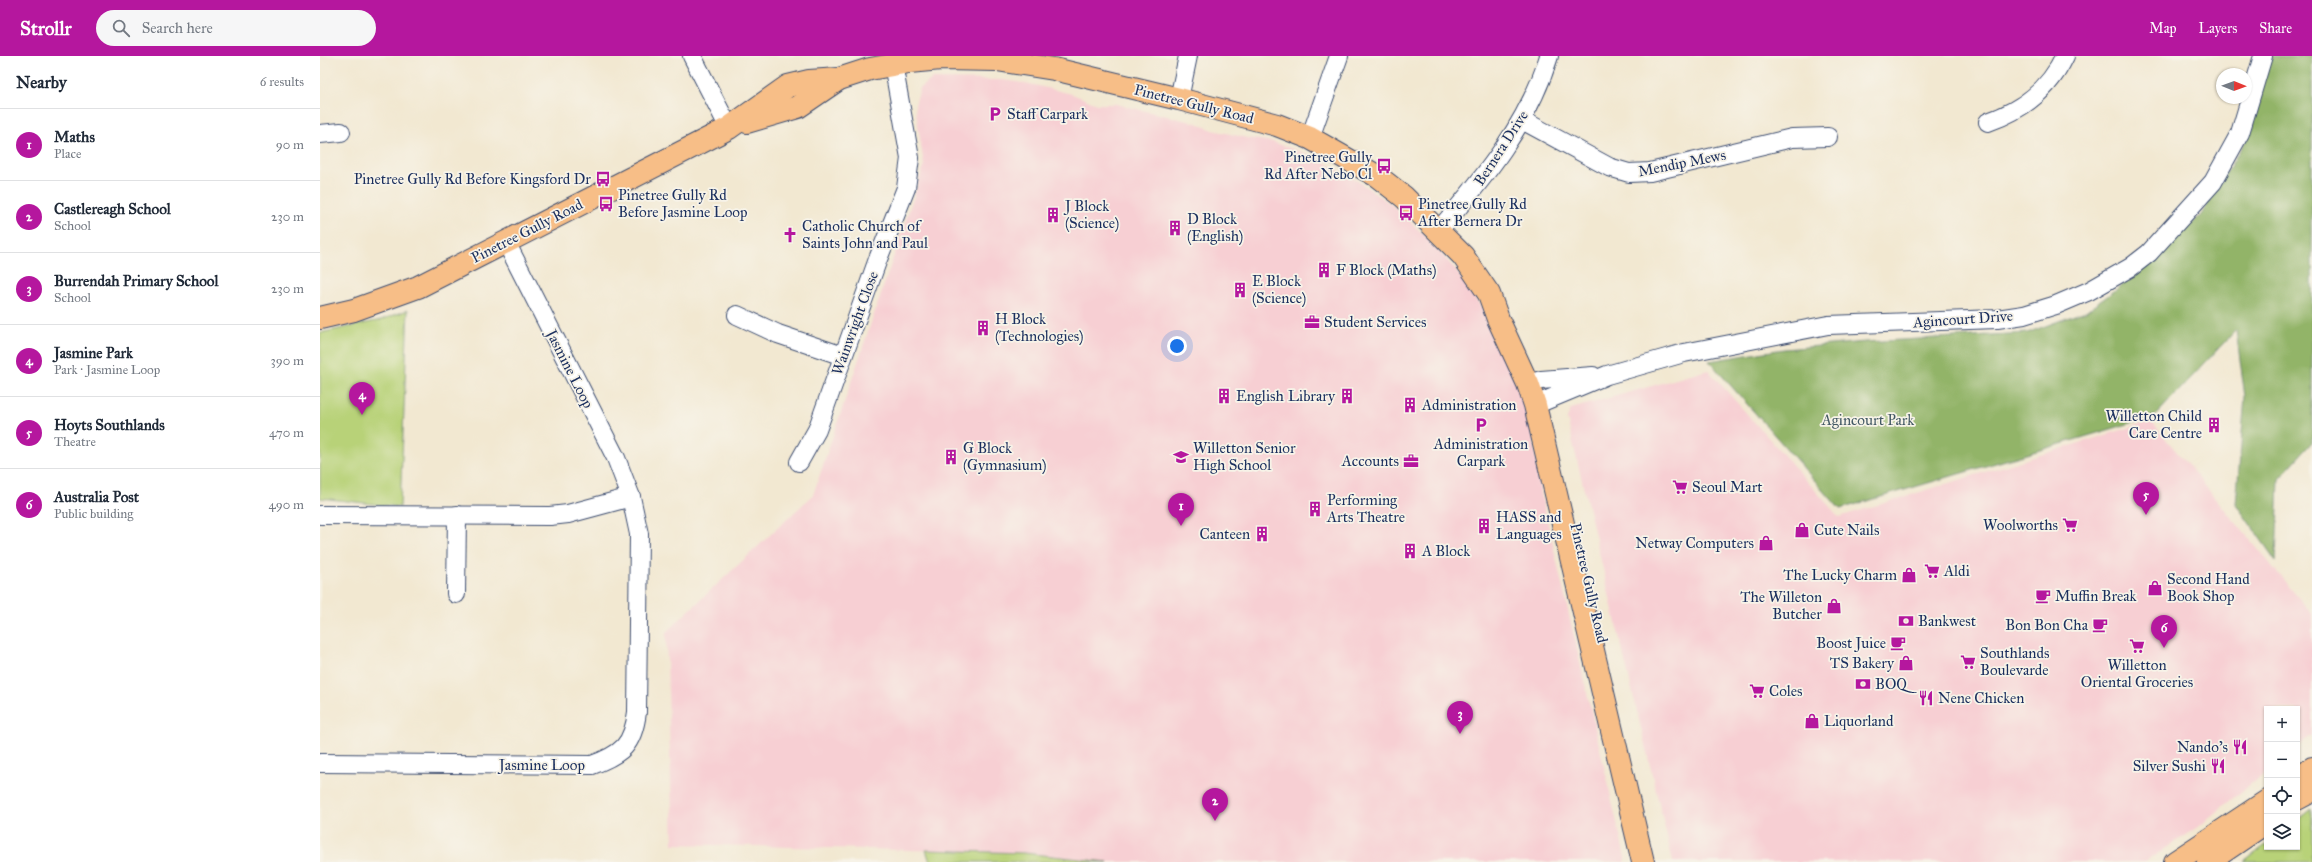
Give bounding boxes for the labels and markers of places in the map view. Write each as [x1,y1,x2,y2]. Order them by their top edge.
parking icon: Staff Carpark [986,105,1004,123]
place label: Staff Carpark [1007,105,1088,123]
place label: Pinetree Gully Rd After Nebo Cl [1264,148,1373,183]
bus stop icon: Pinetree Gully Rd After Nebo Cl [1375,157,1393,175]
place label: Pinetree Gully Rd Before Kingsford Dr [354,170,591,188]
bus stop icon: Pinetree Gully Rd Before Kingsford Dr [594,170,612,188]
place label: Pinetree Gully Rd Before Jasmine Loop [618,186,748,222]
bus stop icon: Pinetree Gully Rd Before Jasmine Loop [597,195,615,213]
place label: Pinetree Gully Rd After Bernera Dr [1417,195,1527,230]
place label: J Block (Science) [1063,197,1119,233]
bus stop icon: Pinetree Gully Rd After Bernera Dr [1397,204,1415,222]
building icon: J Block (Science) [1044,206,1062,224]
place label: D Block (English) [1187,210,1243,246]
place label: Catholic Church of Saints John and Paul [802,217,929,253]
building icon: D Block (English) [1166,219,1184,237]
church icon: Catholic Church of Saints John and Paul [781,226,799,244]
building icon: F Block (Maths) [1315,261,1333,279]
place label: F Block (Maths) [1336,261,1436,280]
place label: E Block (Science) [1252,272,1306,308]
building icon: E Block (Science) [1231,281,1249,299]
place label: H Block (Technologies) [995,310,1084,346]
office icon: Student Services [1303,313,1321,331]
place label: Student Services [1324,313,1426,331]
building icon: H Block (Technologies) [974,319,992,337]
pin: 4 [349,382,375,415]
building icon: English [1215,387,1233,405]
place label: English [1236,387,1285,405]
place label: Library [1288,387,1336,405]
building icon: Library [1338,387,1356,405]
building icon: Administration [1401,396,1419,414]
place label: Administration [1421,396,1516,414]
place label: Willetton Child Care Centre [2105,407,2202,442]
parking icon: Administration Carpark [1472,416,1490,434]
building icon: Willetton Child Care Centre [2205,416,2223,434]
place label: Administration Carpark [1433,435,1528,470]
place label: G Block (Gymnasium) [963,439,1047,475]
place label: Willetton Senior High School [1193,439,1296,474]
building icon: G Block (Gymnasium) [942,448,960,466]
school or university icon: Willetton Senior High School [1172,448,1190,466]
place label: Accounts [1341,452,1399,470]
office icon: Accounts [1402,452,1420,470]
supermarket icon: Seoul Mart [1671,478,1689,496]
place label: Seoul Mart [1692,478,1763,496]
pin: 5 [2133,482,2159,515]
place label: Performing Arts Theatre [1326,491,1405,526]
pin: 1 [1168,493,1194,526]
building icon: Performing Arts Theatre [1306,500,1324,518]
place label: HASS and Languages [1496,508,1562,543]
place label: Woolworths [1983,516,2058,534]
supermarket icon: Woolworths [2061,516,2079,534]
building icon: HASS and Languages [1475,517,1493,535]
shop icon: Cute Nails [1793,521,1811,539]
place label: Cute Nails [1814,521,1879,539]
place label: Canteen [1199,525,1250,543]
building icon: Canteen [1253,525,1271,543]
place label: Netway Computers [1635,534,1754,552]
shop icon: Netway Computers [1757,534,1775,552]
building icon: A Block [1401,542,1419,560]
place label: A Block [1421,542,1470,560]
supermarket icon: Aldi [1923,562,1941,580]
place label: Aldi [1943,562,1970,580]
place label: The Lucky Charm [1783,566,1897,584]
shop icon: The Lucky Charm [1900,566,1918,584]
place label: Second Hand Book Shop [2167,570,2250,605]
shop icon: Second Hand Book Shop [2146,579,2164,597]
cafe icon: Muffin Break [2034,587,2052,605]
place label: Muffin Break [2055,587,2136,605]
place label: The Willeton Butcher [1740,588,1822,623]
shop icon: The Willeton Butcher [1825,597,1843,615]
bank icon: Bankwest [1897,612,1915,630]
place label: Bankwest [1918,612,1977,630]
pin: 6 [2151,615,2177,648]
place label: Bon Bon Cha [2005,616,2089,634]
cafe icon: Bon Bon Cha [2091,616,2109,634]
place label: Boost Juice [1816,634,1886,653]
cafe icon: Boost Juice [1889,634,1907,652]
supermarket icon: Willetton Oriental Groceries [2128,637,2146,655]
place label: Southlands Boulevarde [1980,644,2049,679]
supermarket icon: Southlands Boulevarde [1959,653,1977,671]
place label: TS Bakery [1830,654,1895,672]
shop icon: TS Bakery [1897,654,1915,672]
place label: Willetton Oriental Groceries [2081,656,2193,691]
bank icon: BOQ [1854,675,1872,693]
place label: BOQ [1875,675,1917,693]
supermarket icon: Coles [1748,682,1766,700]
place label: Coles [1769,682,1803,700]
restaurant icon: Nene Chicken [1917,689,1935,707]
place label: Nene Chicken [1938,689,2024,707]
pin: 3 [1447,701,1473,734]
shop icon: Liquorland [1803,712,1821,730]
place label: Liquorland [1824,712,1894,731]
place label: Nando's [2177,738,2228,756]
restaurant icon: Nando's [2231,738,2249,756]
place label: Silver Sushi [2133,757,2206,775]
restaurant icon: Silver Sushi [2209,757,2227,775]
pin: 2 [1202,788,1228,821]

